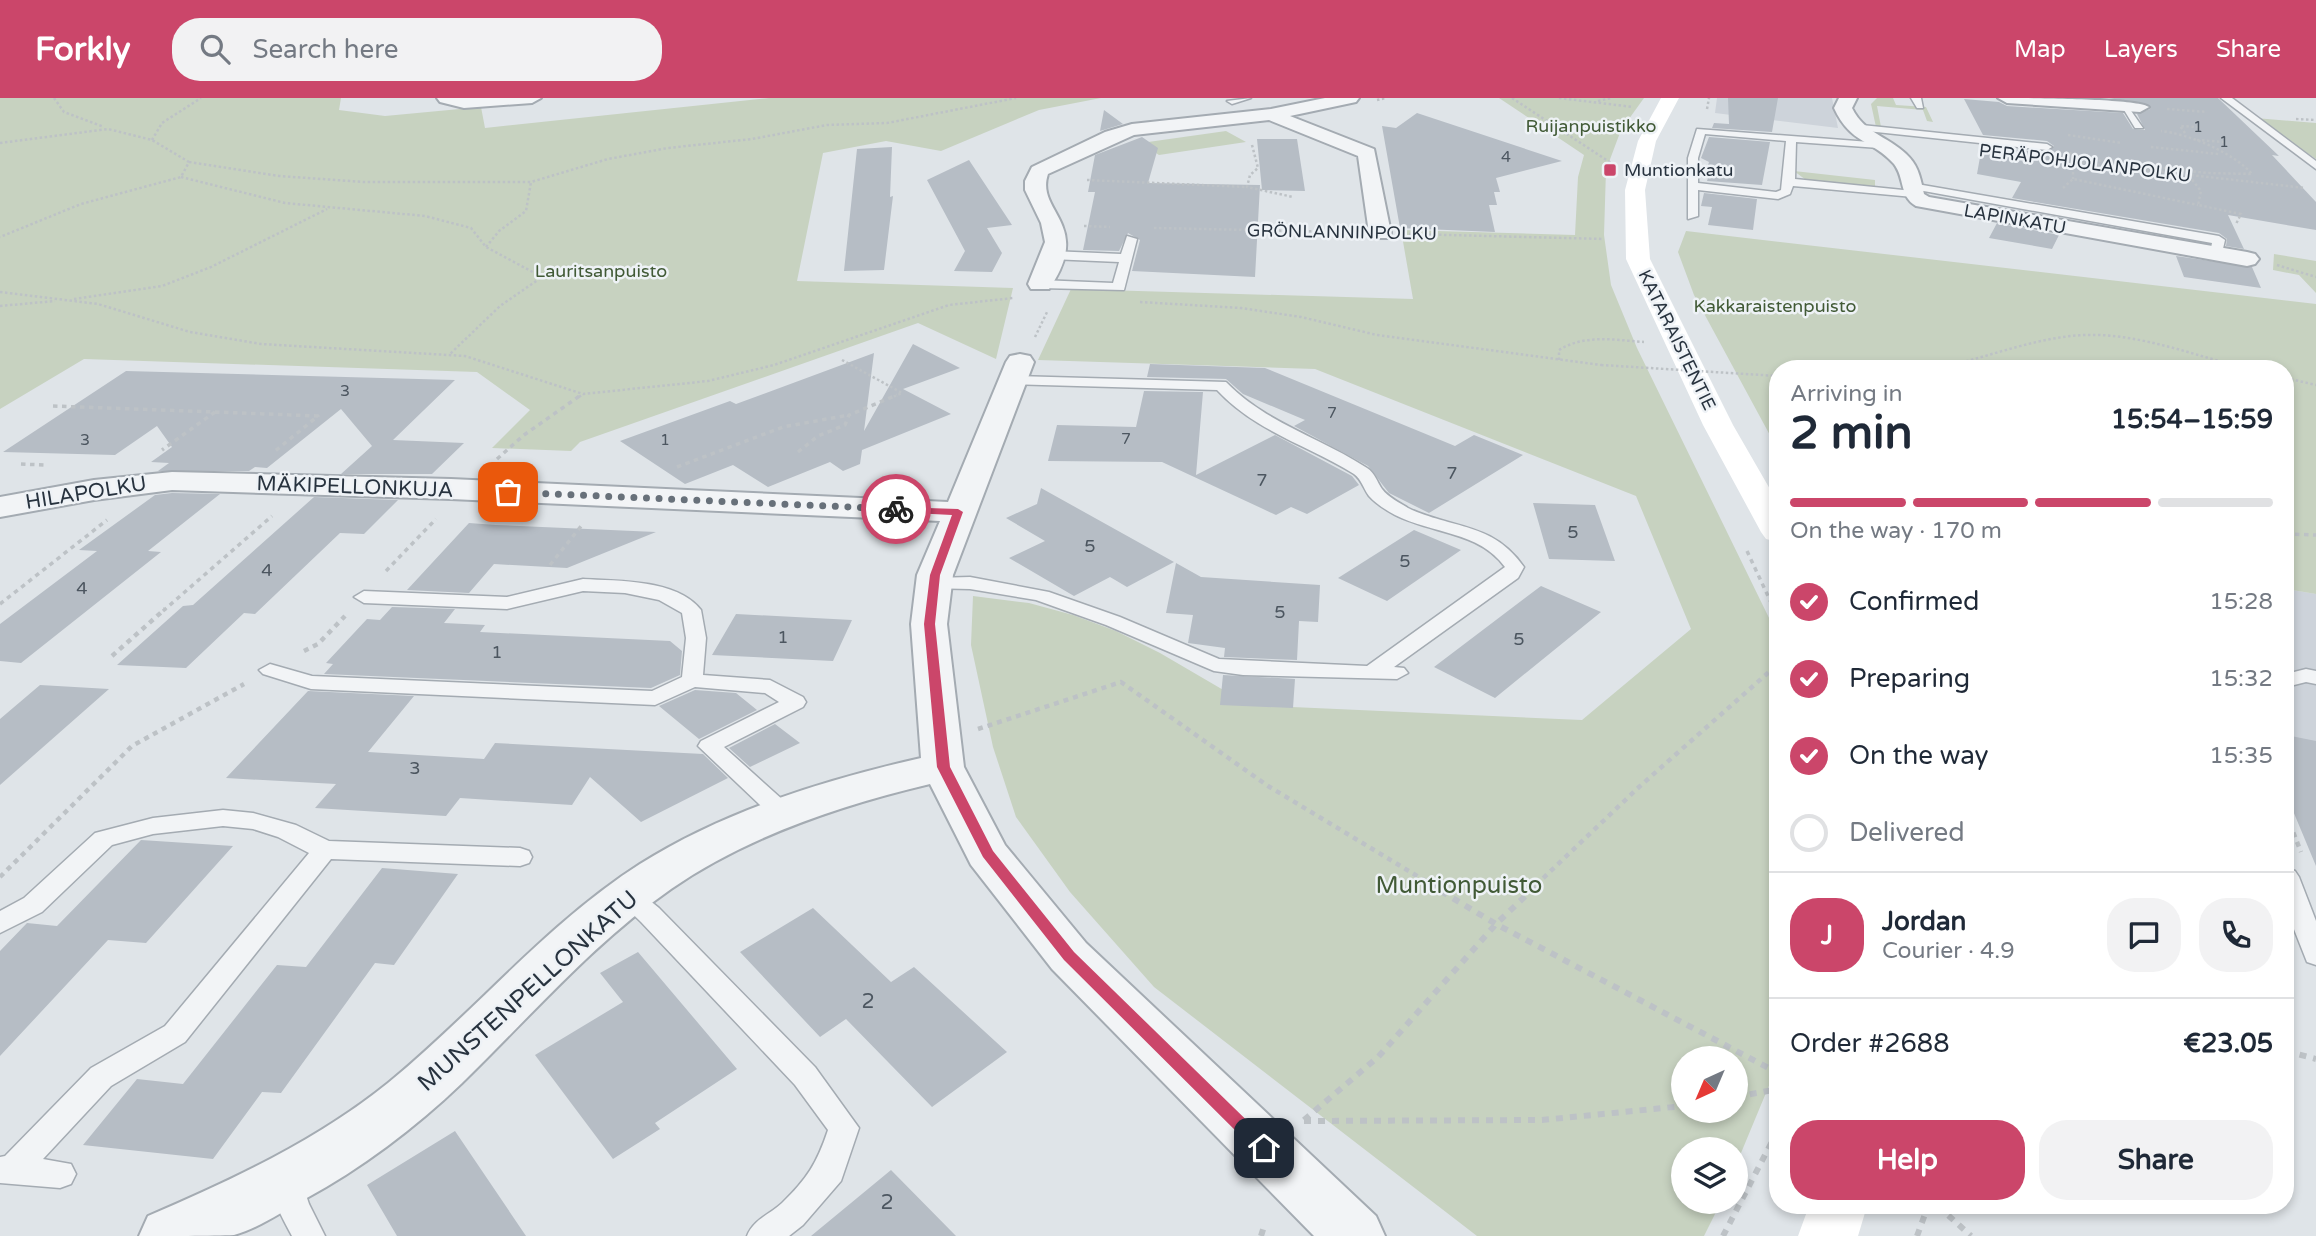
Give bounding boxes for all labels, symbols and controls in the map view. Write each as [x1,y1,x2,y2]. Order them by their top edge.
search box [172,18,662,81]
text: Forkly [35,30,130,69]
icon: search [196,30,234,68]
text: Search here [252,34,399,65]
text: Map [2014,35,2066,64]
text: Layers [2104,35,2178,64]
text: Share [2216,35,2281,64]
park label: Ruijanpuistikko [1525,115,1657,137]
house number: 1 [2193,117,2203,137]
house number: 1 [2219,132,2229,152]
street label: PERÄPOHJOLANPOLKU [1978,139,2192,187]
house number: 4 [1501,147,1511,167]
place label: Muntionkatu [1624,159,1734,181]
marker: Muntionkatu [1602,162,1618,178]
street label: LAPINKATU [1962,199,2068,239]
street label: GRÖNLANNINPOLKU [1247,219,1437,245]
park label: Lauritsanpuisto [535,260,667,282]
street label: KATARAISTENTIE [1633,266,1721,414]
park label: Kakkaraistenpuisto [1694,295,1856,317]
text: Arriving in [1790,380,1903,408]
house number: 3 [340,381,350,401]
house number: 7 [1327,403,1337,423]
text: 15:54–15:59 [2111,404,2273,435]
text: 2 min [1790,406,1913,461]
house number: 7 [1121,429,1131,449]
house number: 3 [80,430,90,450]
house number: 1 [660,430,670,450]
pin [478,462,538,522]
house number: 7 [1446,462,1458,484]
house number: 7 [1256,469,1268,491]
street label: HILAPOLKU [24,471,148,515]
street label: MÄKIPELLONKUJA [256,471,454,503]
icon: bag [489,473,527,511]
courier [861,474,931,544]
icon: bike [877,490,915,528]
text: On the way · 170 m [1790,517,2002,545]
house number: 5 [1567,521,1579,543]
house number: 5 [1084,535,1096,557]
house number: 5 [1399,550,1411,572]
house number: 4 [261,559,273,581]
house number: 4 [76,577,88,599]
icon: check [1790,583,1828,621]
text: Confirmed [1849,586,1979,617]
text: 15:28 [2209,588,2273,616]
house number: 5 [1274,601,1286,623]
house number: 1 [777,626,789,648]
house number: 5 [1513,628,1525,650]
house number: 1 [491,641,503,663]
icon: check [1790,660,1828,698]
text: Preparing [1849,663,1970,694]
text: 15:32 [2209,665,2273,693]
icon: check [1790,737,1828,775]
text: On the way [1849,740,1989,771]
text: 15:35 [2209,742,2273,770]
house number: 3 [409,757,421,779]
text: Delivered [1849,817,1965,848]
park label: Muntionpuisto [1376,871,1542,900]
street label: MUNSTENPELLONKATU [412,884,644,1098]
button: chat [2107,898,2181,972]
button: phone [2199,898,2273,972]
text: Jordan [1882,906,1966,937]
text: J [1821,920,1833,951]
text: Courier · 4.9 [1882,937,2015,965]
house number: 2 [861,989,875,1014]
text: Order #2688 [1790,1028,1950,1059]
text: €23.05 [2183,1028,2273,1059]
north arrow [1671,1046,1748,1124]
map controls [1671,1046,1748,1214]
pin [1234,1118,1294,1178]
button: Help [1790,1120,2025,1200]
button: Share [2039,1120,2273,1200]
icon: home [1245,1129,1283,1167]
button: layers [1671,1137,1748,1214]
house number: 2 [880,1190,894,1215]

